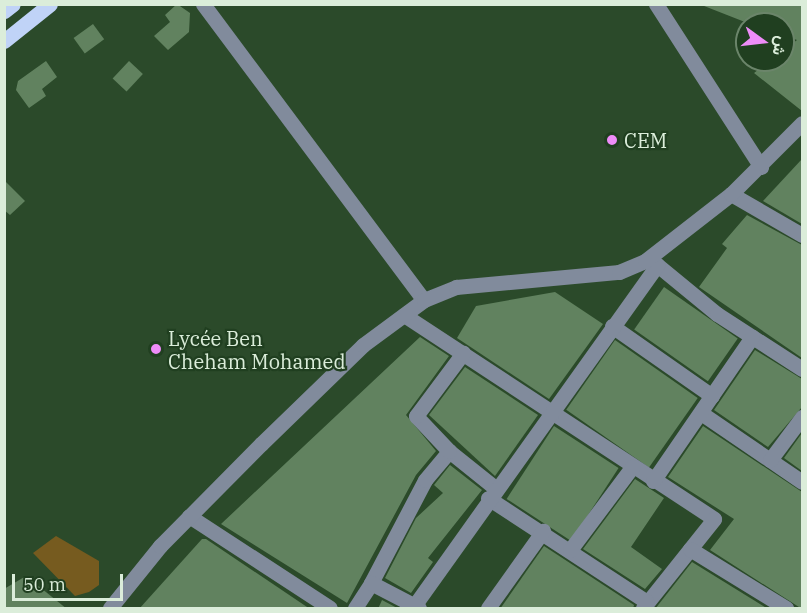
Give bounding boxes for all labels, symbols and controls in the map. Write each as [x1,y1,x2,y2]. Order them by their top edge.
north arrow [735,12,795,72]
text: ش [768,34,793,58]
place label: CEM [624,128,667,152]
marker: CEM [605,133,619,147]
place label: Lycée Ben Cheham Mohamed [168,326,346,373]
marker: Lycée Ben Cheham Mohamed [149,342,163,356]
scale bar [15,562,126,600]
text: 50 m [23,573,66,596]

